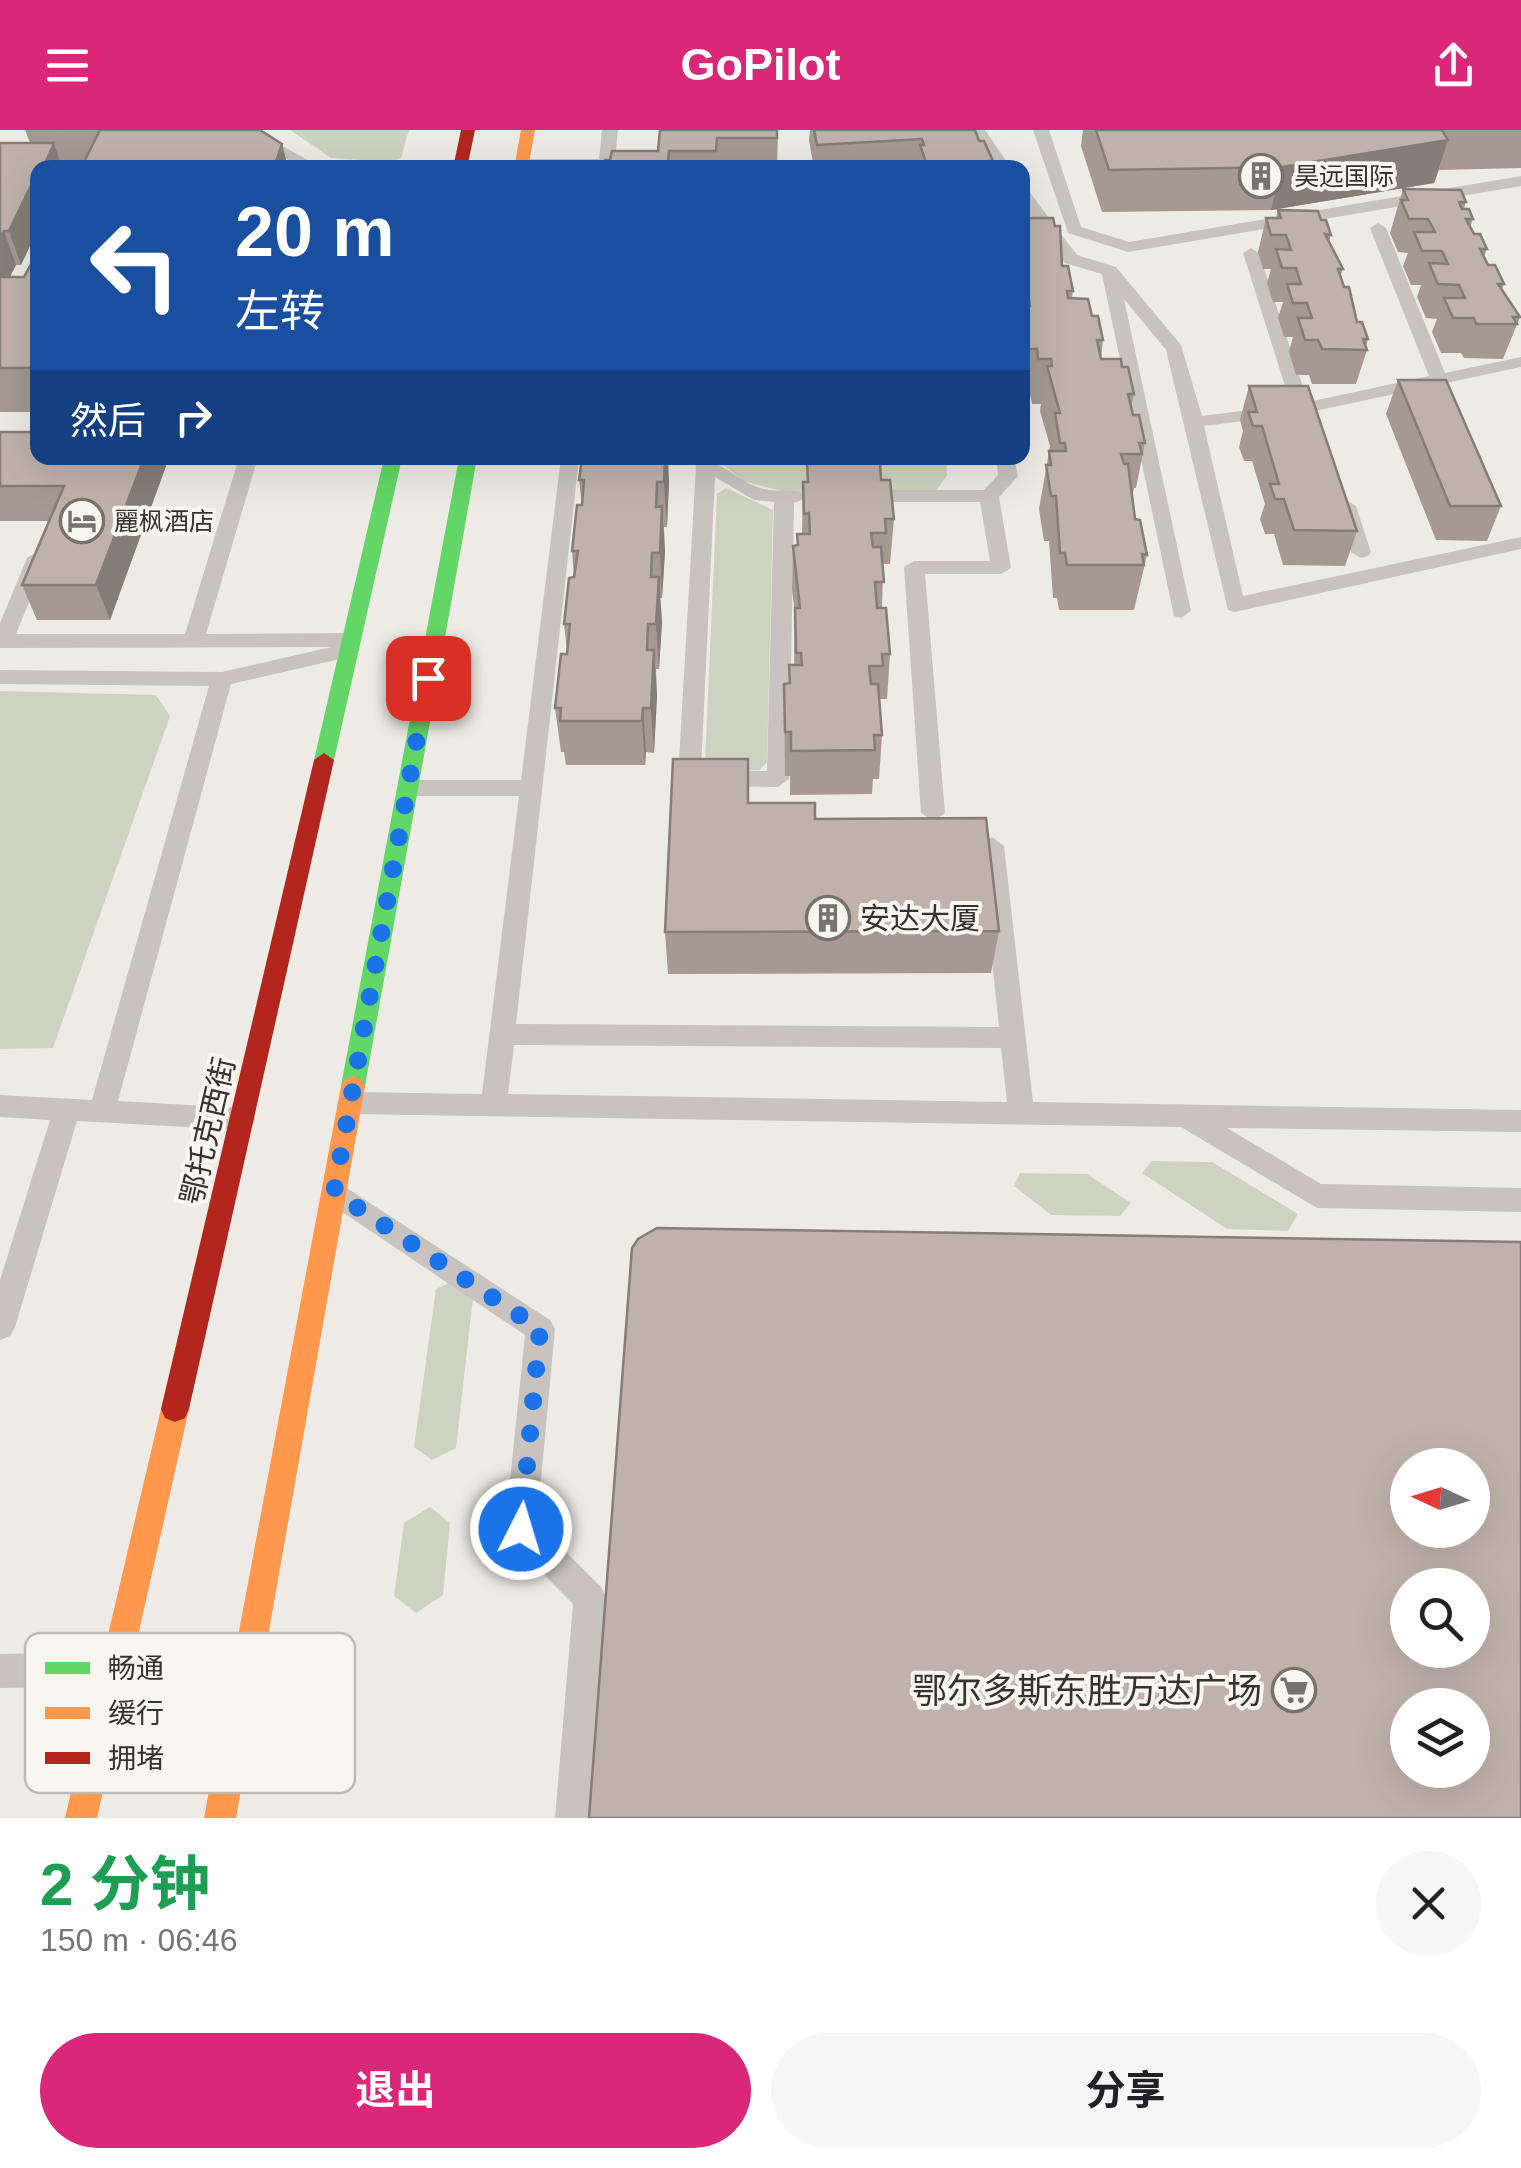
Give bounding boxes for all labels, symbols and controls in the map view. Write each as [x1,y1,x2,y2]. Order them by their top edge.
icon: menu [40,38,95,93]
icon: share [1426,38,1481,93]
text: GoPilot [681,39,840,90]
building icon: 昊远国际 [1238,153,1284,199]
place label: 昊远国际 [1294,162,1394,190]
text: 20 m [235,193,395,271]
icon: left [70,200,200,330]
text: 左转 [235,286,325,337]
icon: right [166,390,221,445]
text: 然后 [70,400,146,442]
hotel icon: 麗枫酒店 [59,498,105,544]
place label: 麗枫酒店 [114,507,214,535]
pin [386,636,471,721]
icon: arrive [401,651,456,706]
building icon: 安达大厦 [805,895,851,941]
place label: 安达大厦 [860,902,980,935]
street label: 鄂托克西街 [175,1054,241,1208]
north arrow [1390,1448,1490,1548]
map controls [1390,1448,1490,1788]
position arrow [469,1477,573,1581]
button: search [1390,1568,1490,1668]
legend [25,1633,355,1793]
text: 畅通 [108,1653,164,1684]
supermarket icon: 鄂尔多斯东胜万达广场 [1271,1667,1317,1713]
place label: 鄂尔多斯东胜万达广场 [912,1671,1262,1710]
button: layers [1390,1688,1490,1788]
text: 缓行 [108,1698,164,1729]
text: 拥堵 [108,1743,164,1774]
text: 2 分钟 [40,1851,210,1918]
button: close [1376,1851,1481,1956]
text: 150 m · 06:46 [40,1922,237,1958]
button: 退出 [40,2033,751,2148]
button: 分享 [771,2033,1481,2148]

